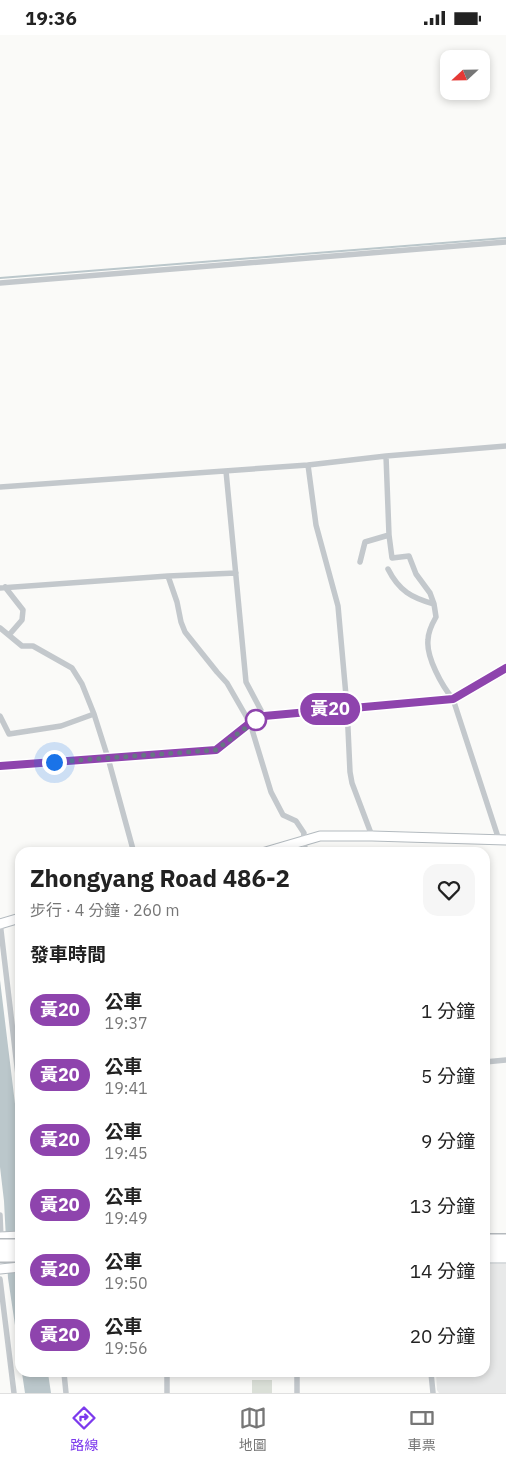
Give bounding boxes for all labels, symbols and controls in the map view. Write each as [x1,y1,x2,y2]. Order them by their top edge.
text: 19:36 [25,6,77,30]
north arrow [440,50,490,100]
map controls [440,50,490,100]
line badge: 黃20 [301,693,359,725]
text: 黃20 [310,697,350,720]
unlabelled marker [245,709,267,731]
your location [42,750,67,775]
text: Zhongyang Road 486-2 [30,862,290,894]
button: heart [423,864,475,916]
text: 步行 · 4 分鐘 · 260 m [30,900,179,920]
text: 發車時間 [30,942,106,966]
text: 公車 [105,989,143,1013]
text: 黃20 [40,998,80,1021]
text: 1 分鐘 [421,999,475,1023]
text: 19:37 [105,1013,148,1033]
text: 公車 [105,1054,143,1078]
text: 黃20 [40,1063,80,1086]
text: 5 分鐘 [421,1064,475,1088]
text: 19:41 [105,1078,148,1098]
text: 公車 [105,1119,143,1143]
text: 黃20 [40,1128,80,1151]
text: 9 分鐘 [421,1129,475,1153]
text: 19:45 [105,1143,148,1163]
text: 公車 [105,1184,143,1208]
text: 黃20 [40,1193,80,1216]
text: 13 分鐘 [410,1194,475,1218]
text: 19:49 [105,1208,148,1228]
text: 公車 [105,1249,143,1273]
text: 黃20 [40,1258,80,1281]
text: 14 分鐘 [410,1259,475,1283]
text: 19:50 [105,1273,148,1293]
text: 公車 [105,1314,143,1338]
text: 黃20 [40,1323,80,1346]
text: 20 分鐘 [410,1324,475,1348]
text: 19:56 [105,1338,148,1358]
tab: 路線 [70,1404,98,1454]
tab: 地圖 [239,1404,267,1454]
tab: 車票 [408,1404,436,1454]

